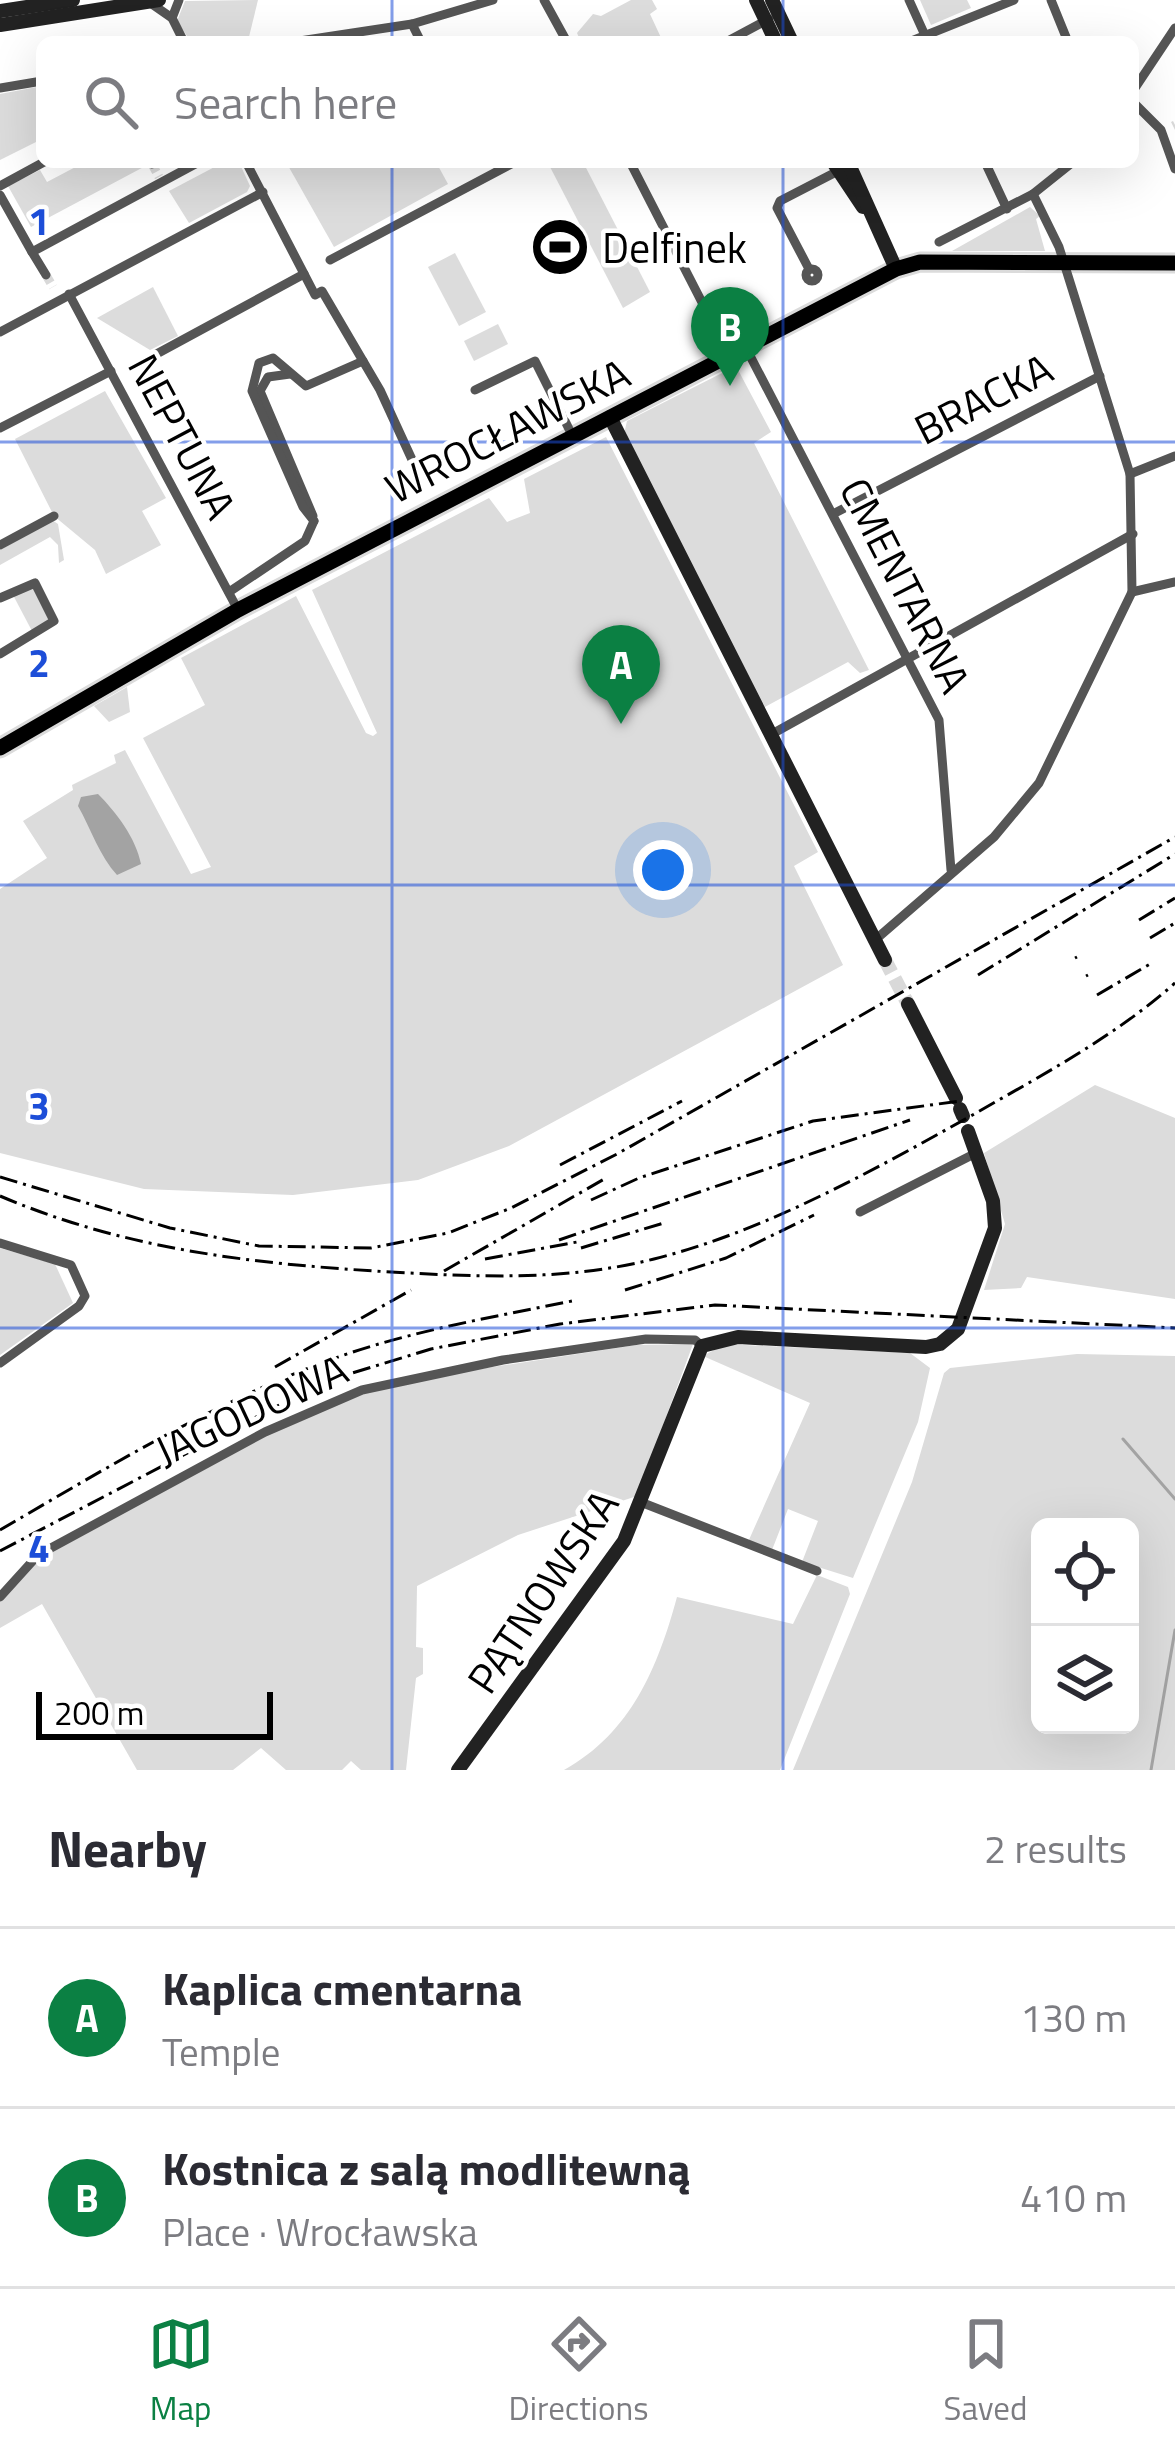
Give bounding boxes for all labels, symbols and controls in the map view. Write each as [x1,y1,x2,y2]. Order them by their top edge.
search box [36,36,1139,168]
text: Search here [174,68,397,136]
icon: search [78,69,144,135]
text: 1 [28,191,50,250]
place label: Delfinek [602,215,747,279]
sports icon: Delfinek [529,216,591,278]
pin: B [691,287,769,386]
street label: BRACKA [903,336,1063,460]
street label: WROCŁAWSKA [374,341,640,519]
street label: NEPTUNA [113,342,253,530]
street label: CMENTARNA [824,466,988,704]
pin: A [582,625,660,724]
text: 2 [28,633,50,692]
your location [633,840,693,900]
text: 3 [28,1076,50,1135]
street label: JAGODOWA [144,1336,358,1482]
street label: PĄTNOWSKA [450,1476,634,1706]
text: 4 [28,1518,50,1577]
map controls [1031,1518,1139,1734]
button: locate [1031,1518,1139,1626]
button: layers [1031,1626,1139,1734]
scale bar [36,1686,273,1739]
text: 200 m [54,1688,144,1738]
text: Nearby [48,1809,207,1887]
text: 2 results [984,1819,1127,1878]
text: Kaplica cmentarna [162,1954,522,2022]
text: A [75,1988,99,2047]
text: 130 m [1020,1988,1127,2047]
text: Temple [162,2022,281,2081]
text: Kostnica z salą modlitewną [162,2134,691,2202]
text: B [75,2168,99,2227]
text: 410 m [1020,2168,1127,2227]
text: Place · Wrocławska [162,2202,478,2261]
tab: Map [148,2311,214,2433]
tab: Directions [509,2311,649,2433]
tab: Saved [944,2311,1027,2433]

